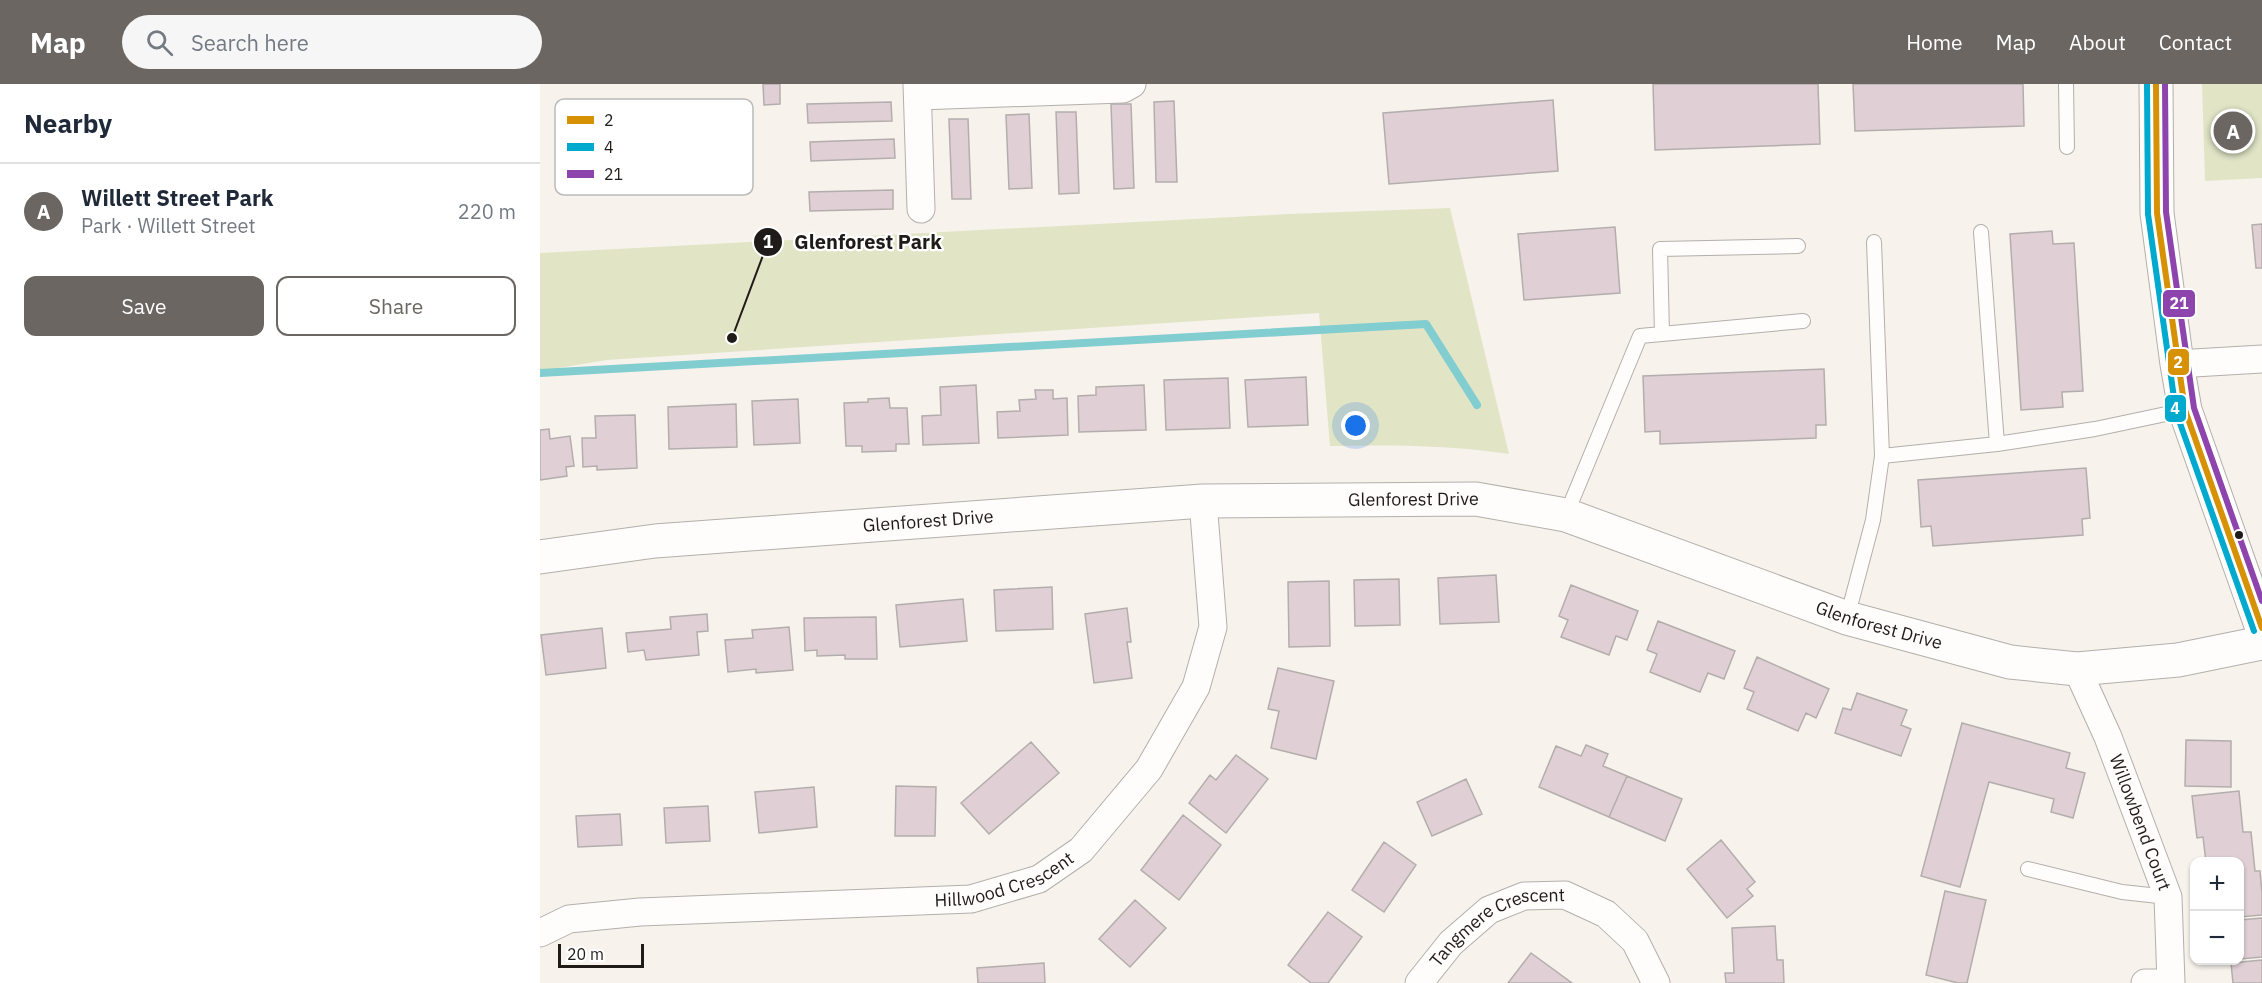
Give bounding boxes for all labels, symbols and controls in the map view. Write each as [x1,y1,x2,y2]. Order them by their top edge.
search box [122,15,542,69]
text: Map [30,24,86,61]
icon: search [143,26,176,59]
text: Search here [191,28,309,57]
text: Home [1906,28,1963,56]
text: Map [1996,28,2036,56]
text: About [2069,28,2126,56]
text: Contact [2159,28,2232,56]
legend [555,99,753,195]
text: Nearby [24,106,112,140]
pin: A [2214,108,2252,154]
text: 2 [604,110,614,130]
text: 4 [604,137,614,157]
text: 21 [604,164,623,184]
text: Willett Street Park [81,183,274,212]
text: A [37,198,50,225]
text: 220 m [458,198,516,225]
text: Park · Willett Street [81,212,255,239]
callout: Glenforest Park [753,223,954,261]
text: Glenforest Park [794,228,942,255]
text: 1 [763,230,774,253]
button: Save [24,276,264,336]
button: Share [276,276,516,336]
line badge: 21 [2162,289,2196,318]
text: 21 [2169,293,2189,313]
line badge: 2 [2167,348,2190,376]
text: 2 [2173,352,2183,372]
line badge: 4 [2164,394,2187,423]
text: 4 [2170,398,2180,418]
your location [1341,411,1370,440]
street label: Glenforest Drive [1348,487,1479,511]
street label: Glenforest Drive [862,504,994,537]
unlabelled marker [2233,529,2245,541]
street label: Glenforest Drive [1813,595,1945,654]
street label: Willowbend Court [2104,751,2177,894]
street label: Hillwood Crescent [934,846,1078,911]
map controls [2190,857,2244,965]
button: + [2190,857,2244,911]
street label: Tangmere Crescent [1424,883,1565,971]
button: − [2190,911,2244,965]
scale bar [558,941,644,968]
text: 20 m [567,944,604,964]

